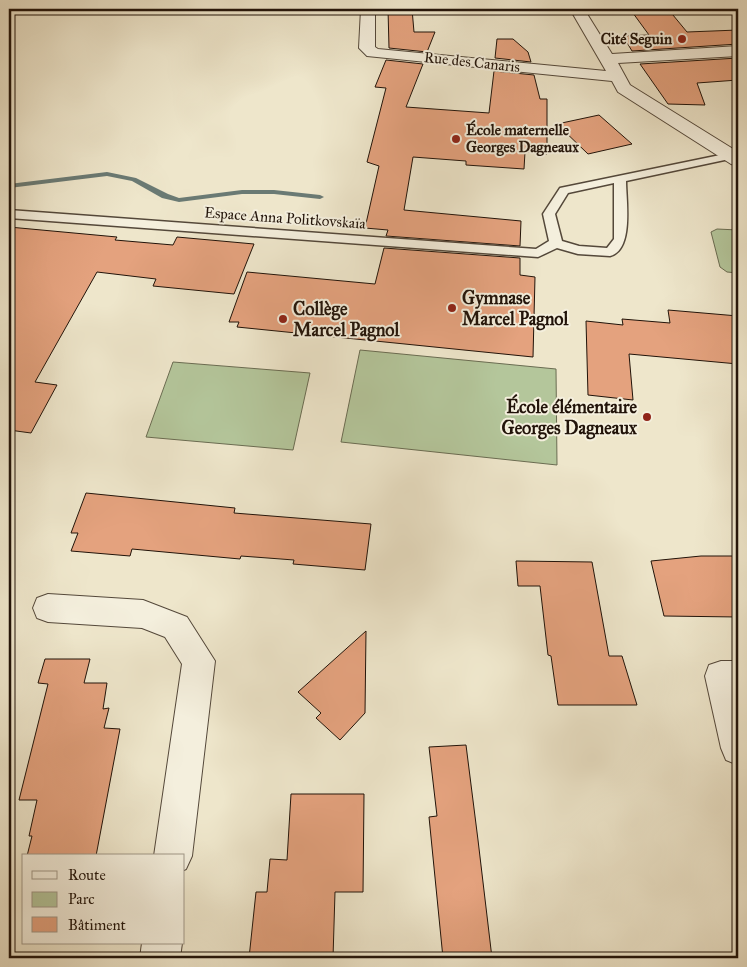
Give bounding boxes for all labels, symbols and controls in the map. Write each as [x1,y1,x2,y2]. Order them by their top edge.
place label: Cité Seguin [601,30,673,49]
marker: Cité Seguin [676,33,688,45]
street label: Rue des Canaris [423,48,521,76]
place label: École maternelle Georges Dagneaux [466,120,579,157]
marker: École maternelle Georges Dagneaux [450,133,462,145]
street label: Espace Anna Politkovskaïa [204,203,367,233]
place label: Gymnase Marcel Pagnol [462,287,570,331]
place label: Collège Marcel Pagnol [293,298,401,342]
marker: Gymnase Marcel Pagnol [446,302,458,314]
marker: Collège Marcel Pagnol [277,313,289,325]
place label: École élémentaire Georges Dagneaux [501,393,638,440]
marker: École élémentaire Georges Dagneaux [641,411,653,423]
legend [22,854,185,944]
text: Route [68,866,106,884]
text: Parc [68,890,95,908]
text: Bâtiment [68,916,127,934]

